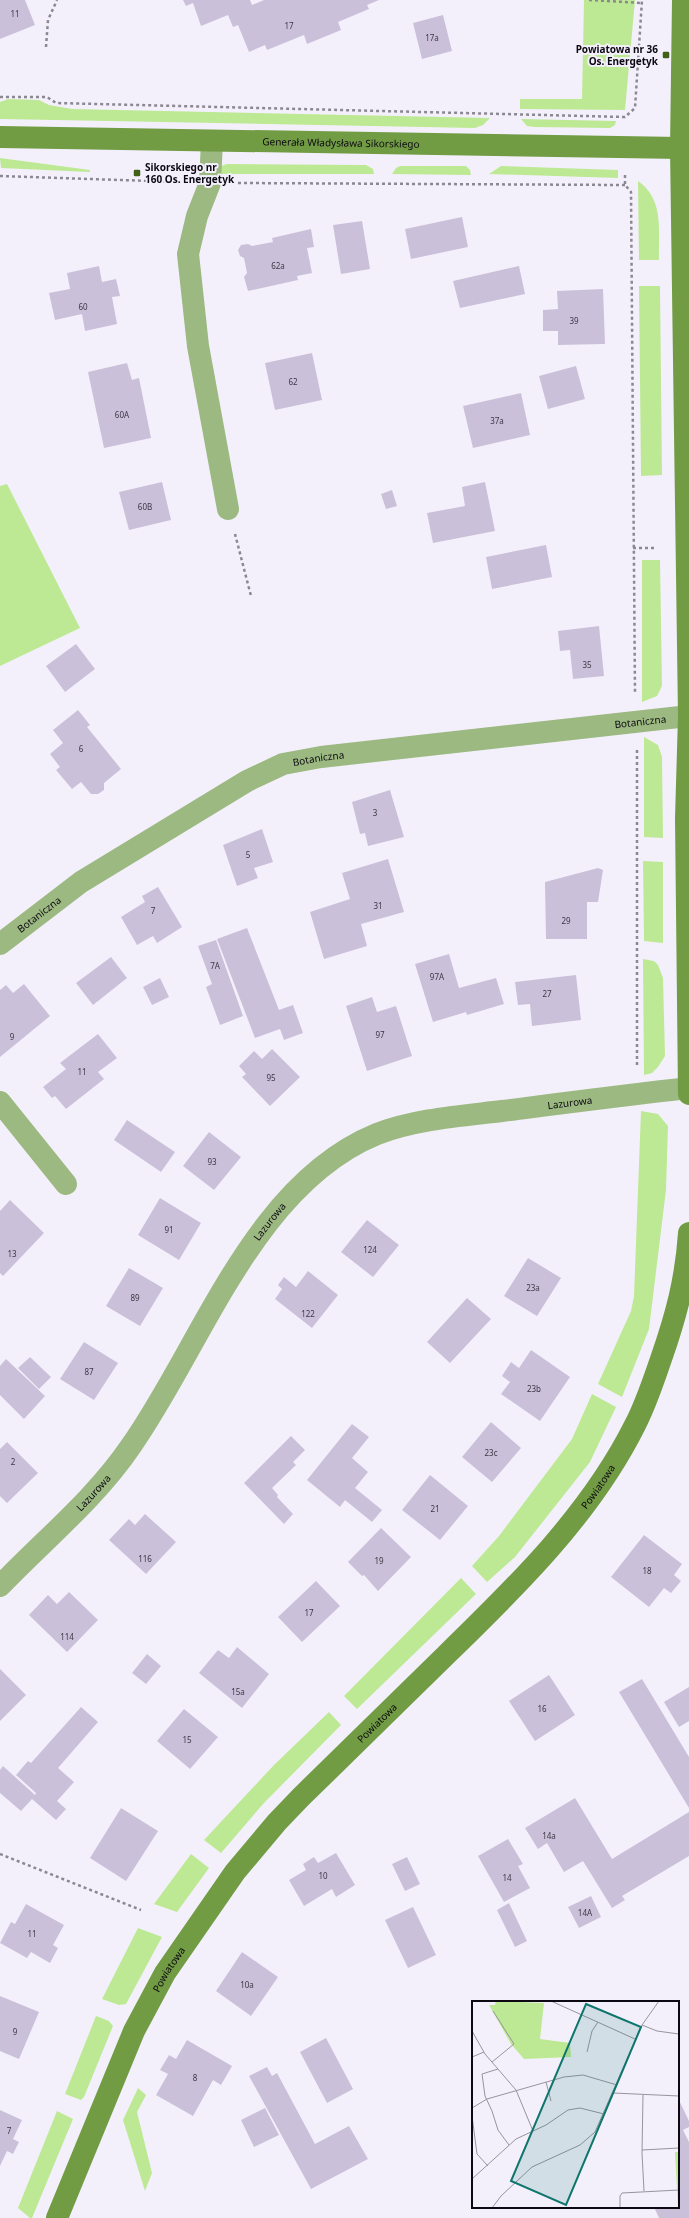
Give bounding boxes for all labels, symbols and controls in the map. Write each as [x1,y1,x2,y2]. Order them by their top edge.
house number: 11 [10,8,20,19]
house number: 17 [284,20,294,31]
house number: 17a [425,32,439,43]
place label: Powiatowa nr 36 Os. Energetyk [576,42,659,68]
marker: Powiatowa nr 36 Os. Energetyk [661,50,671,60]
street label: Generała Władysława Sikorskiego [262,134,420,151]
place label: Sikorskiego nr 160 Os. Energetyk [145,160,235,186]
marker: Sikorskiego nr 160 Os. Energetyk [132,168,142,178]
house number: 62a [271,260,285,271]
house number: 60 [78,301,88,312]
house number: 39 [569,315,579,326]
house number: 62 [288,376,298,387]
house number: 60A [115,409,130,420]
house number: 37a [490,415,504,426]
house number: 60B [138,501,152,512]
house number: 35 [582,659,592,670]
street label: Botaniczna [614,712,667,731]
house number: 6 [79,743,84,754]
street label: Botaniczna [291,747,345,769]
house number: 3 [373,807,378,818]
house number: 5 [246,849,251,860]
street label: Botaniczna [14,893,64,936]
house number: 31 [373,900,383,911]
house number: 7 [151,905,156,916]
house number: 29 [561,915,571,926]
house number: 7A [210,960,221,971]
house number: 97A [430,971,445,982]
house number: 27 [542,988,552,999]
house number: 97 [375,1029,385,1040]
house number: 9 [10,1031,15,1042]
house number: 11 [77,1066,87,1077]
house number: 95 [266,1072,276,1083]
street label: Lazurowa [547,1093,593,1112]
house number: 93 [207,1156,217,1167]
street label: Lazurowa [250,1199,289,1243]
house number: 91 [164,1224,174,1235]
house number: 124 [363,1244,377,1255]
house number: 13 [7,1248,17,1259]
house number: 23a [526,1282,540,1293]
house number: 89 [130,1292,140,1303]
house number: 122 [301,1308,315,1319]
house number: 87 [84,1366,94,1377]
house number: 23b [527,1383,541,1394]
house number: 23c [485,1447,498,1458]
house number: 2 [11,1456,16,1467]
street label: Powiatowa [578,1462,618,1512]
street label: Lazurowa [73,1471,114,1514]
house number: 21 [430,1503,440,1514]
house number: 116 [138,1553,152,1564]
house number: 19 [374,1555,384,1566]
house number: 18 [642,1565,652,1576]
house number: 17 [304,1607,314,1618]
house number: 114 [60,1631,74,1642]
house number: 15a [231,1686,245,1697]
street label: Powiatowa [354,1700,400,1746]
house number: 16 [537,1703,547,1714]
house number: 15 [182,1734,192,1745]
house number: 14a [542,1830,556,1841]
house number: 10 [318,1870,328,1881]
house number: 14 [502,1872,512,1883]
house number: 14A [578,1907,593,1918]
house number: 11 [27,1928,37,1939]
street label: Powiatowa [149,1944,188,1994]
house number: 10a [240,1979,254,1990]
inset map [472,2001,679,2208]
house number: 9 [13,2026,18,2037]
house number: 8 [193,2072,198,2083]
house number: 7 [7,2125,12,2136]

